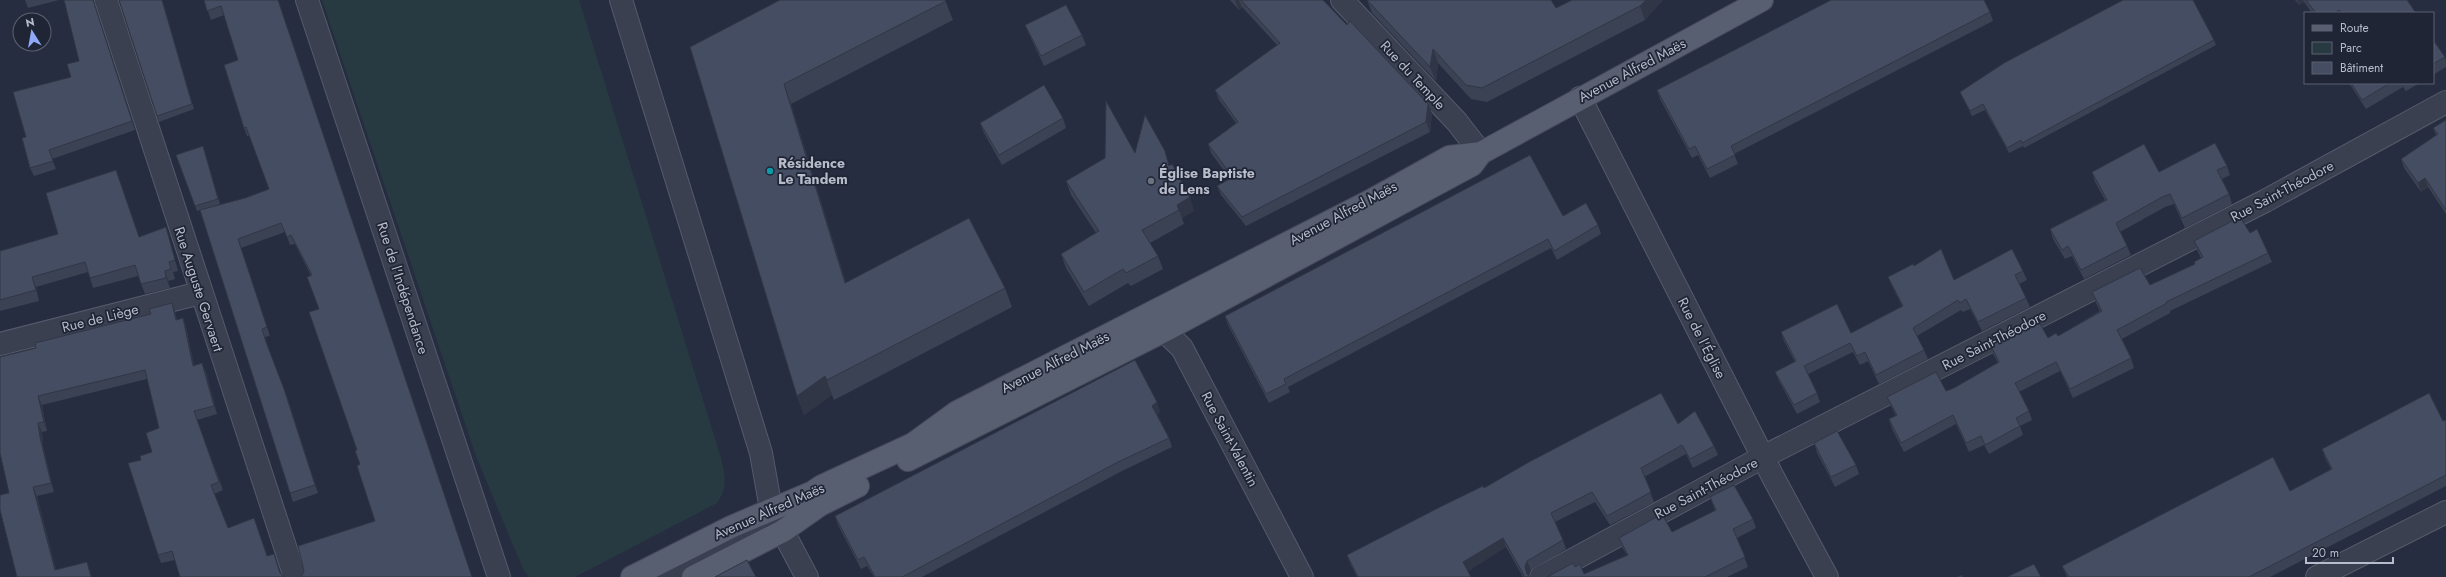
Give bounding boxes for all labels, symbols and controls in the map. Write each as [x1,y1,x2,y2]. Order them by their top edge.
north arrow [12,12,52,52]
legend [2304,12,2434,84]
text: N [24,13,36,31]
text: Route [2340,19,2369,37]
street label: Avenue Alfred Maës [1575,33,1690,107]
street label: Rue du Temple [1376,36,1450,114]
text: Parc [2340,39,2362,57]
text: Bâtiment [2340,59,2383,77]
place label: Résidence Le Tandem [778,153,848,189]
street label: Rue Saint-Théodore [2227,155,2337,227]
place label: Église Baptiste de Lens [1159,163,1255,199]
marker: Résidence Le Tandem [765,166,775,176]
marker: Église Baptiste de Lens [1146,176,1156,186]
street label: Avenue Alfred Maës [1286,176,1401,250]
street label: Rue de l'Indépendance [372,219,434,357]
street label: Rue Auguste Gervaert [169,224,229,355]
street label: Rue de l'Église [1673,294,1731,382]
street label: Rue de Liège [60,299,140,337]
street label: Rue Saint-Théodore [1938,305,2050,375]
street label: Avenue Alfred Maës [997,326,1113,398]
street label: Rue Saint-Valentin [1197,388,1263,490]
street label: Rue Saint-Théodore [1651,452,1761,524]
street label: Avenue Alfred Maës [710,477,828,544]
scale bar [2306,539,2393,565]
text: 20 m [2312,544,2339,562]

